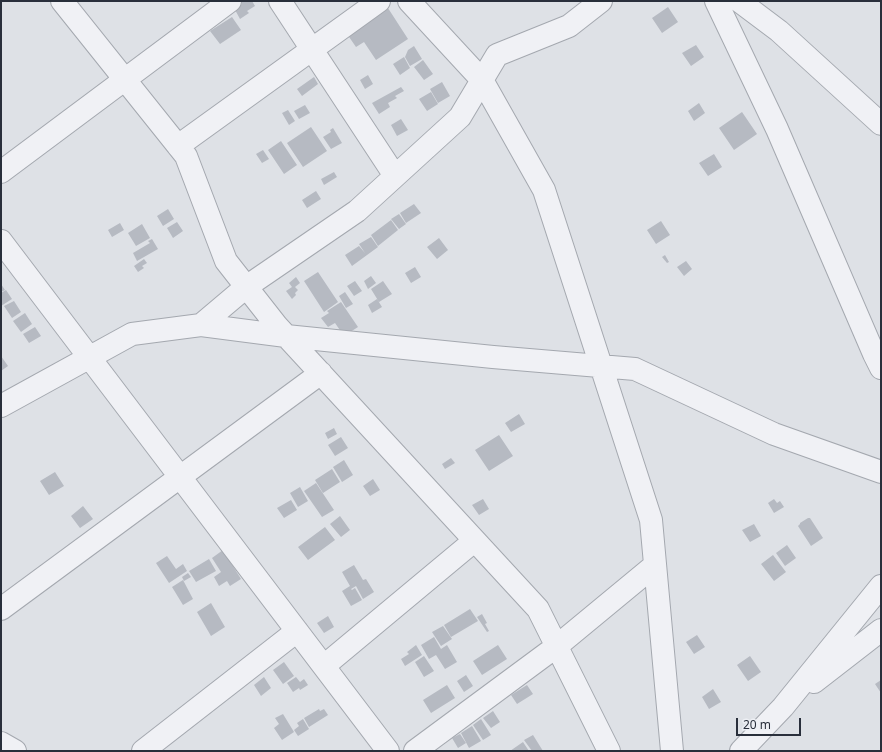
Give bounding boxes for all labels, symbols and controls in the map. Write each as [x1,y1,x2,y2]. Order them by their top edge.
scale bar [738,710,803,736]
text: 20 m [743,716,771,733]

